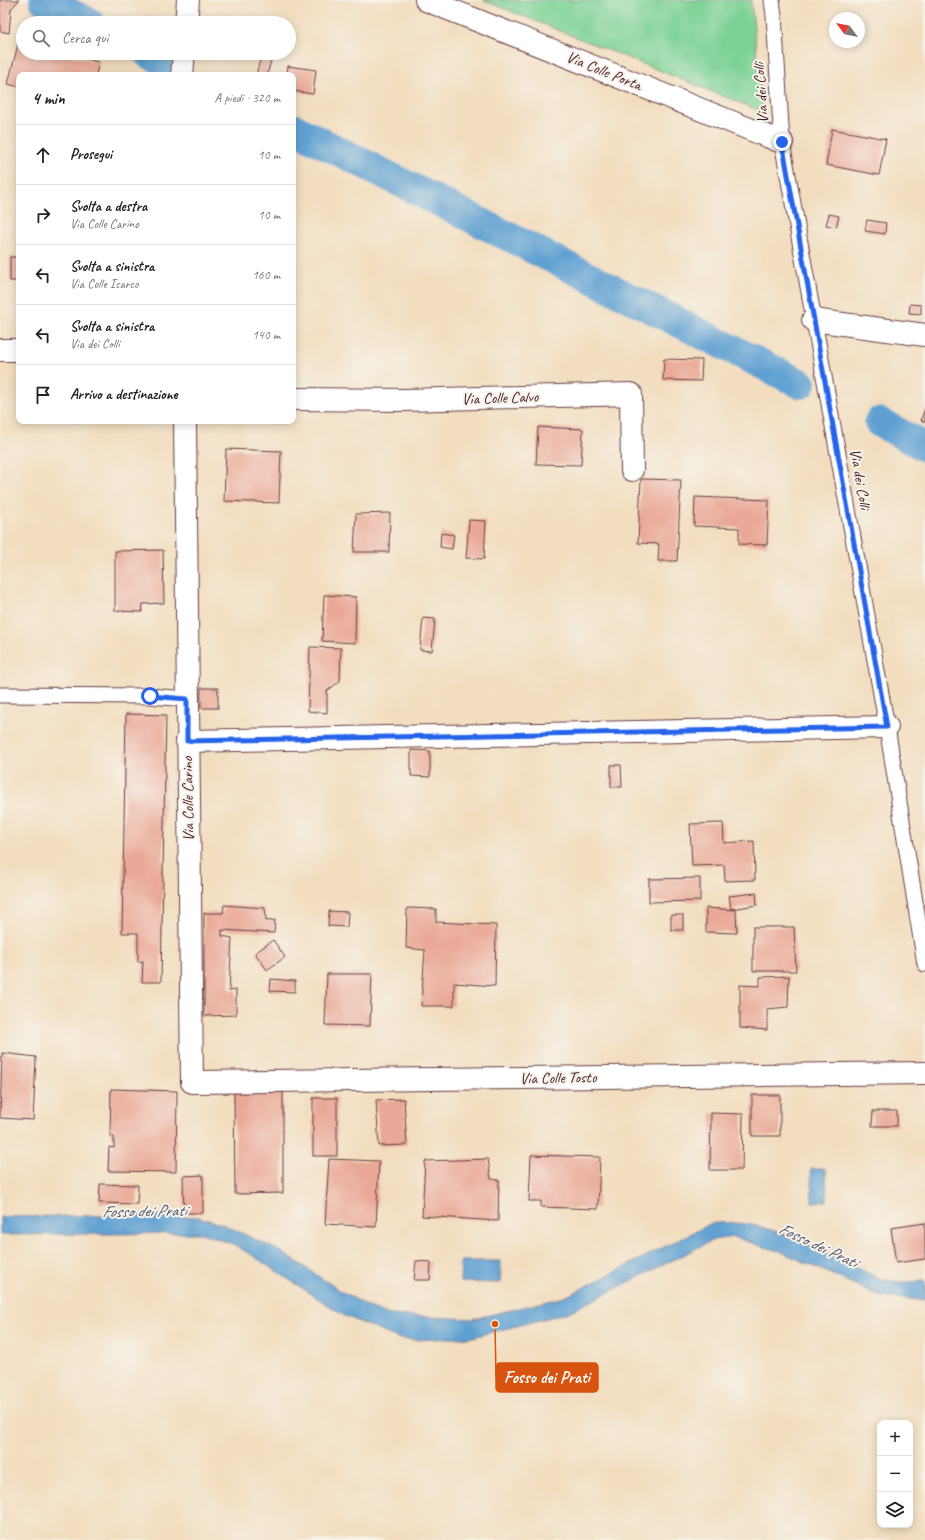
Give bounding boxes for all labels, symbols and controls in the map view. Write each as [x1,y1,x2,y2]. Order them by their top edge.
north arrow [829,12,865,48]
search box [16,16,296,60]
icon: search [30,27,52,49]
text: Cerca qui [62,29,108,48]
street label: Via Colle Porta [563,47,646,96]
street label: Via dei Colli [749,60,773,124]
text: 4 min [32,88,65,109]
text: A piedi · 320 m [215,90,280,106]
route end [773,133,791,151]
icon: ahead [32,144,54,166]
text: Prosegui [70,145,112,164]
text: 10 m [258,147,280,163]
text: Svolta a destra [70,197,147,216]
icon: right [32,204,54,226]
text: 10 m [258,207,280,223]
text: Via Colle Carino [70,216,139,232]
text: Svolta a sinistra [70,257,154,276]
icon: left [32,264,54,286]
text: 160 m [252,267,280,283]
text: Via Colle Isarco [70,276,138,292]
text: Svolta a sinistra [70,317,154,336]
icon: left [32,324,54,346]
text: 140 m [252,327,280,343]
text: Via dei Colli [70,336,120,352]
icon: arrive [32,384,54,406]
text: Arrivo a destinazione [70,385,178,404]
street label: Via Colle Calvo [461,387,540,409]
street label: Via dei Colli [845,447,875,513]
route start [141,687,159,705]
street label: Via Colle Carino [177,755,199,842]
street label: Via Colle Tosto [519,1067,598,1089]
water label: Fosso dei Prati [102,1200,191,1222]
water label: Fosso dei Prati [775,1218,865,1274]
callout: Fosso dei Prati [496,1363,598,1392]
text: Fosso dei Prati [504,1367,593,1388]
map controls [877,1420,913,1528]
button: + [877,1420,913,1456]
button: − [877,1456,913,1492]
button: layers [877,1492,913,1528]

